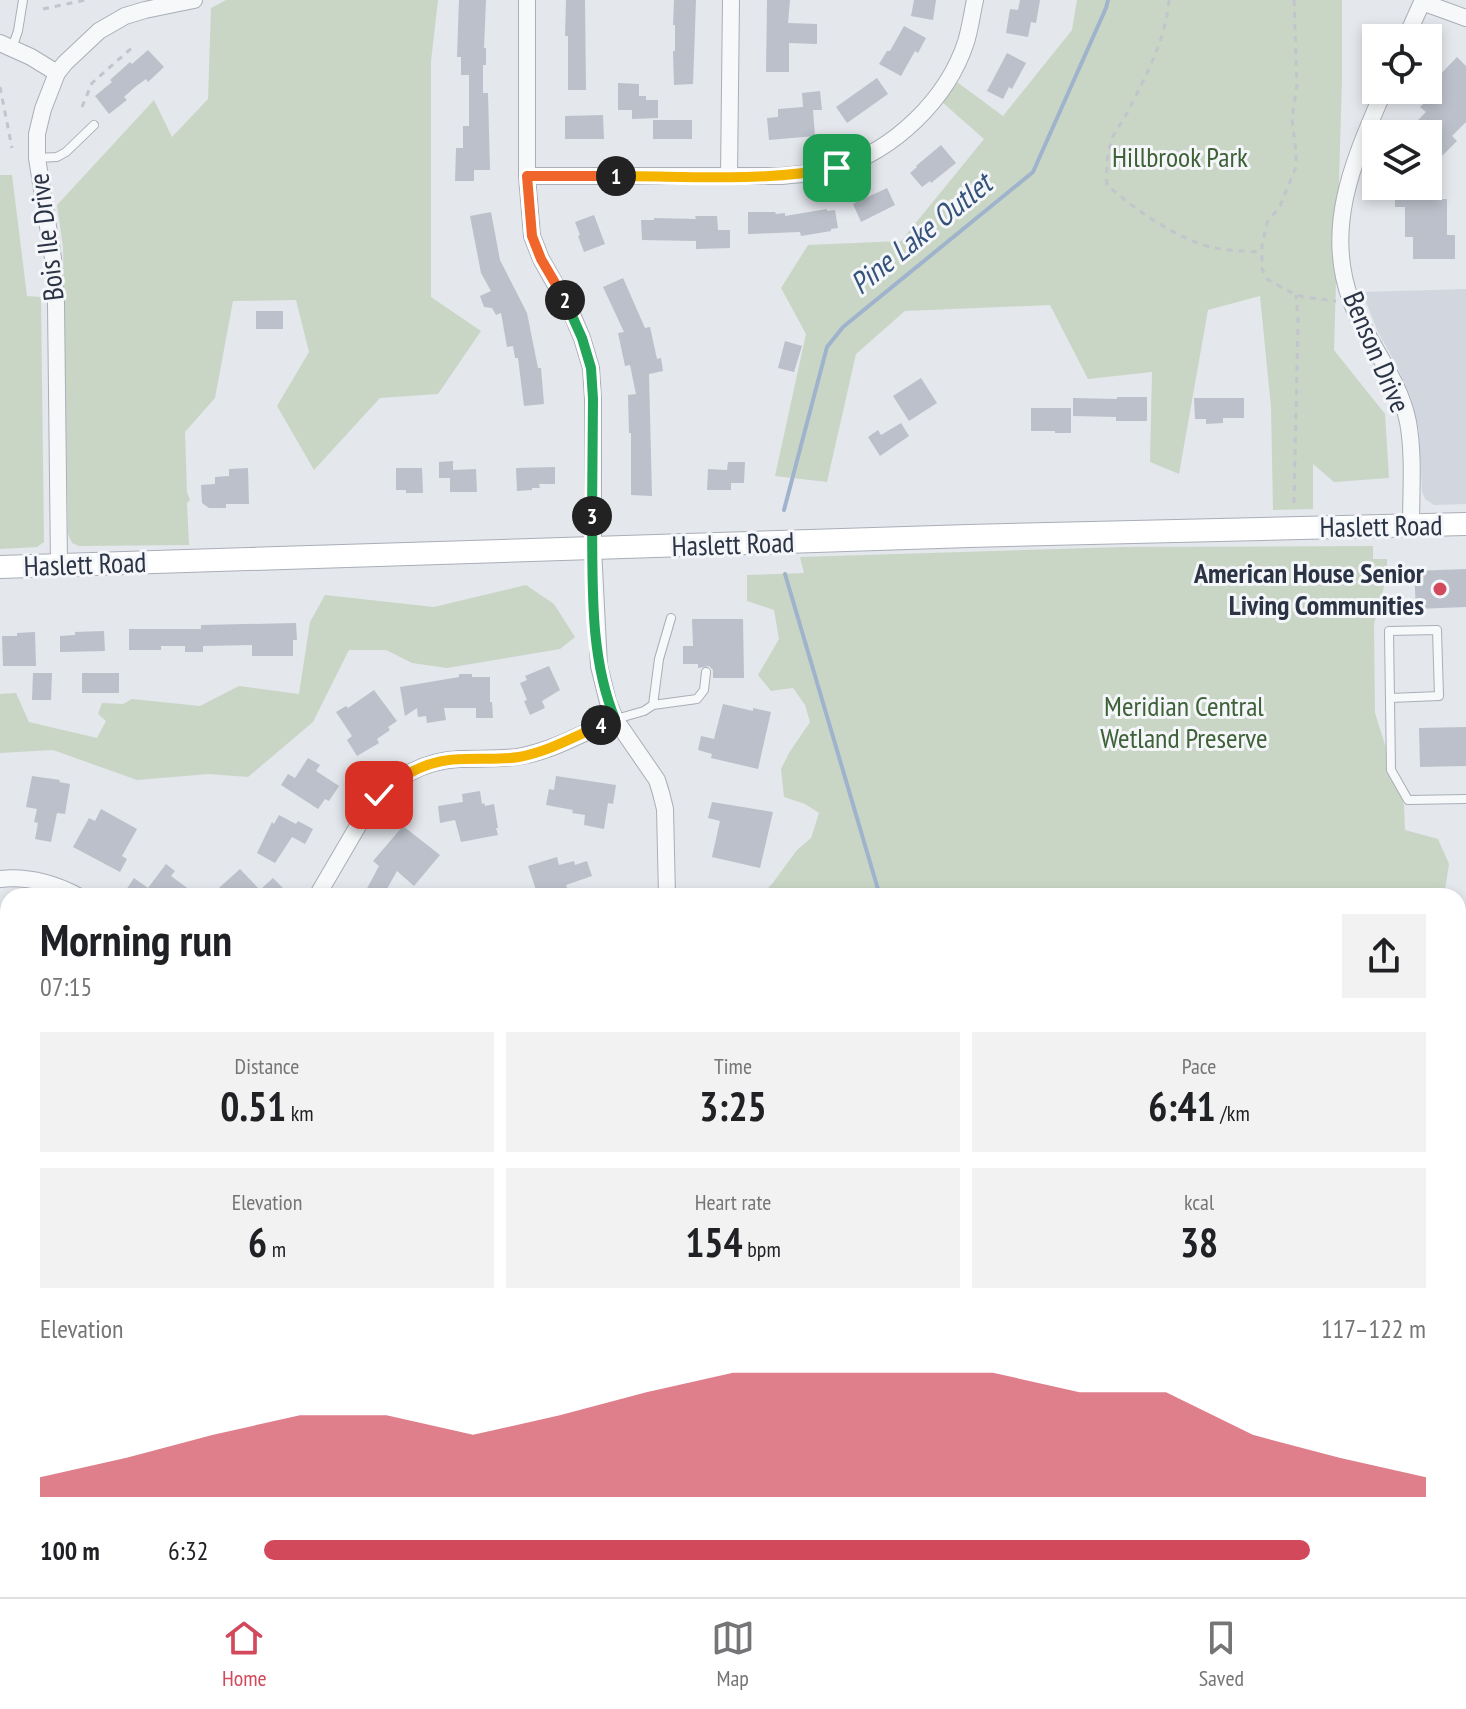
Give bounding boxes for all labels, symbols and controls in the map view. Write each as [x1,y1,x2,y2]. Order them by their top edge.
map controls [1362,24,1442,200]
button: locate [1362,24,1442,104]
button: layers [1362,120,1442,200]
pin [803,134,871,202]
park label: Hillbrook Park [1112,138,1248,175]
icon: arrive [815,146,859,190]
pin: 1 [596,156,636,196]
water label: Pine Lake Outlet [841,161,1002,302]
text: 1 [611,162,621,190]
street label: Bois Ile Drive [19,171,72,303]
pin: 2 [545,280,585,320]
text: 2 [560,286,570,314]
street label: Benson Drive [1335,286,1419,418]
pin: 3 [572,496,612,536]
text: 3 [587,502,597,530]
street label: Haslett Road [1319,506,1443,545]
street label: Haslett Road [671,523,795,564]
street label: Haslett Road [23,543,147,584]
place label: American House Senior Living Communities [1193,554,1425,623]
marker: American House Senior Living Communities [1431,580,1449,598]
park label: Meridian Central Wetland Preserve [1100,687,1268,756]
pin: 4 [581,705,621,745]
text: 4 [596,711,606,739]
pin [345,761,413,829]
icon: check [357,773,401,817]
text: Morning run [40,911,232,968]
button: share [1342,914,1426,998]
text: 07:15 [40,970,92,1003]
text: Distance [235,1052,299,1080]
text: Time [714,1052,752,1080]
text: Pace [1182,1052,1216,1080]
text: 0.51 [220,1080,286,1132]
text: 3:25 [699,1080,767,1132]
text: 6:41 [1148,1080,1216,1132]
text: km [286,1099,314,1127]
text: /km [1216,1099,1250,1127]
text: Elevation [232,1188,302,1216]
text: Heart rate [695,1188,771,1216]
text: kcal [1184,1188,1214,1216]
text: 6 [248,1216,267,1268]
text: 154 [685,1216,743,1268]
text: 38 [1180,1216,1218,1268]
text: m [267,1235,286,1263]
text: bpm [743,1235,781,1263]
text: Elevation [40,1312,123,1345]
text: 117–122 m [1321,1312,1426,1345]
text: 100 m [40,1534,100,1567]
text: 6:32 [168,1534,208,1567]
tab: Home [222,1616,267,1692]
tab: Map [711,1616,755,1692]
tab: Saved [1199,1616,1244,1692]

